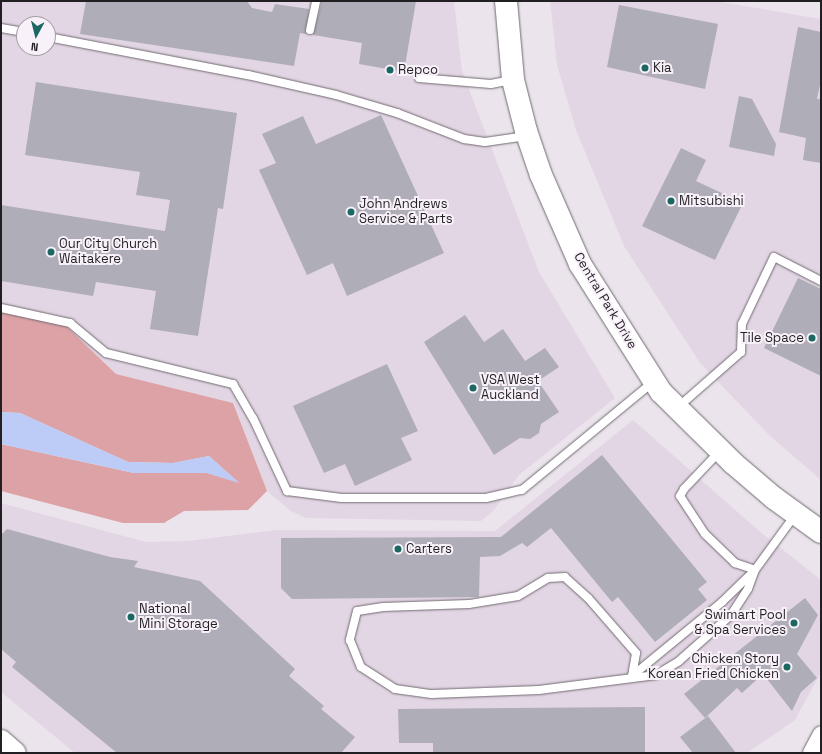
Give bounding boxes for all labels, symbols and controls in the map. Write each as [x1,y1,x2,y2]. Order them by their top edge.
north arrow [16,16,56,56]
text: N [30,40,39,54]
place label: Kia [653,60,672,76]
place label: Repco [398,62,438,78]
marker: Kia [640,63,650,73]
marker: Repco [385,65,395,75]
place label: Mitsubishi [679,193,744,209]
marker: Mitsubishi [666,196,676,206]
place label: John Andrews Service & Parts [359,197,453,228]
marker: John Andrews Service & Parts [346,207,356,217]
place label: Our City Church Waitakere [59,237,157,268]
marker: Our City Church Waitakere [46,247,56,257]
street label: Central Park Drive [570,250,640,352]
place label: Tile Space [740,330,804,346]
marker: Tile Space [807,333,817,343]
place label: VSA West Auckland [481,373,540,404]
marker: VSA West Auckland [468,383,478,393]
place label: Carters [406,541,452,557]
marker: Carters [393,544,403,554]
place label: National Mini Storage [139,602,218,633]
place label: Swimart Pool & Spa Services [695,608,786,639]
marker: National Mini Storage [126,612,136,622]
marker: Swimart Pool & Spa Services [789,618,799,628]
place label: Chicken Story Korean Fried Chicken [648,652,779,683]
marker: Chicken Story Korean Fried Chicken [782,662,792,672]

